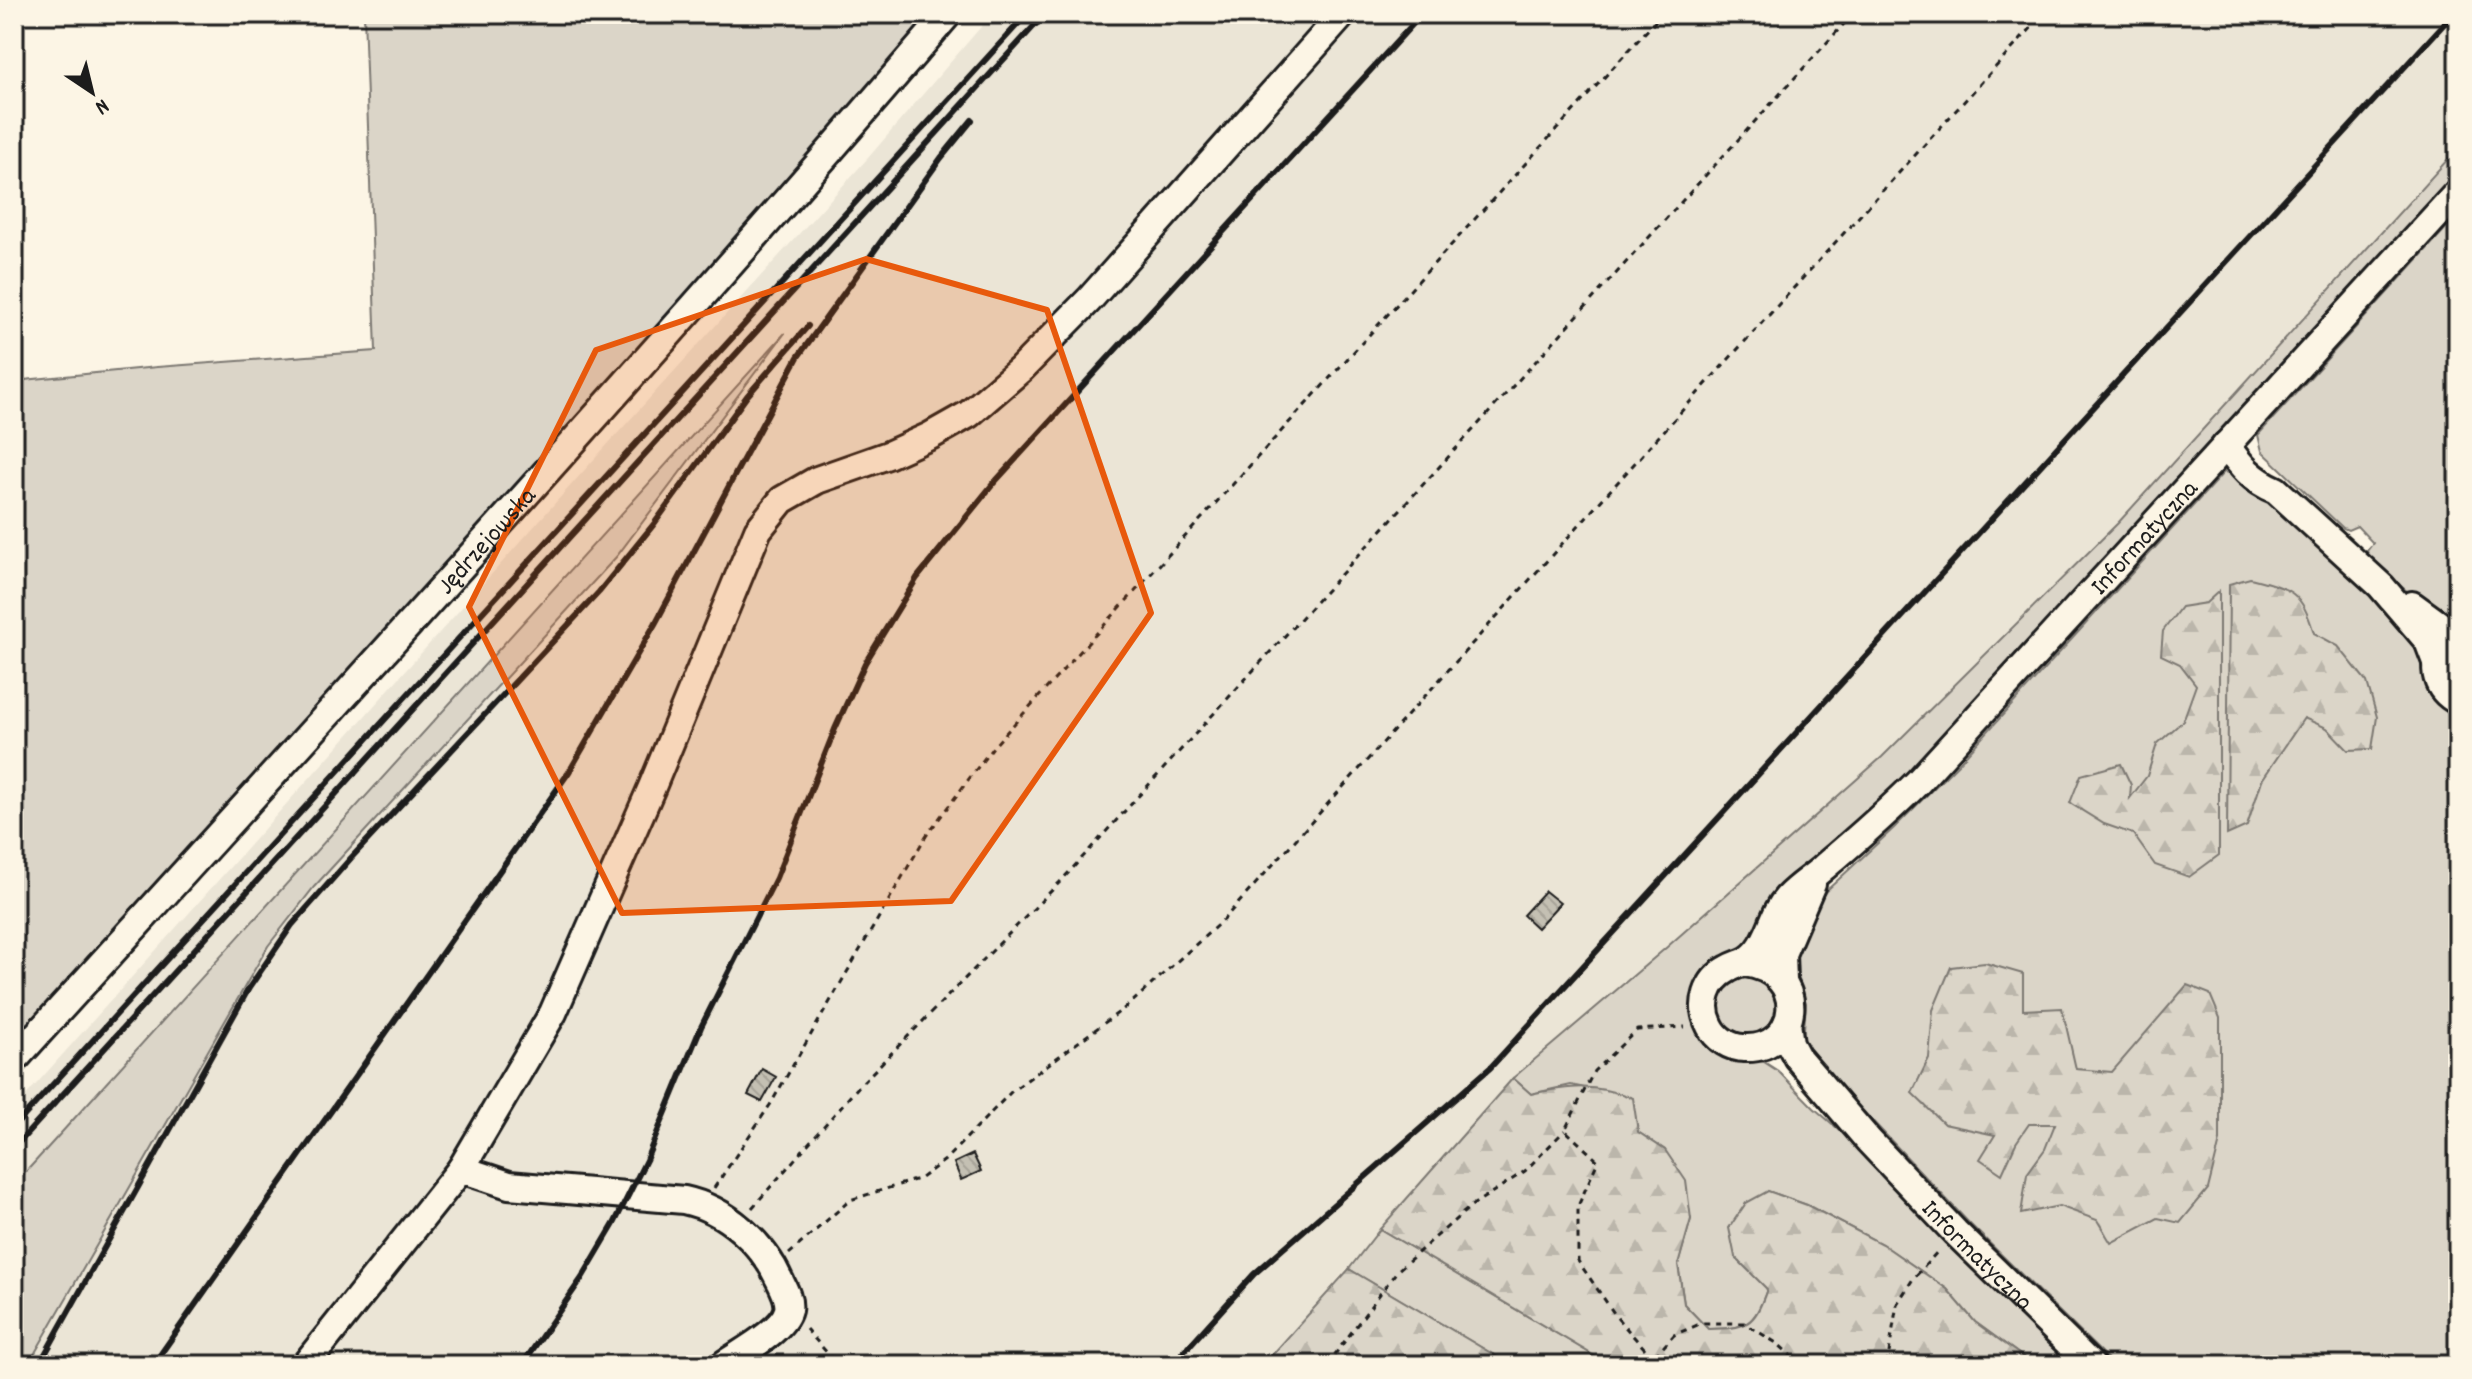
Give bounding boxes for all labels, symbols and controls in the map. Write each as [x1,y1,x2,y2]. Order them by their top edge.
north arrow [52,52,132,132]
text: N [88,90,115,121]
street label: Informatyczna [2083,472,2209,605]
street label: Jędrzejowska [430,480,547,604]
street label: Informatyczna [1911,1192,2041,1322]

